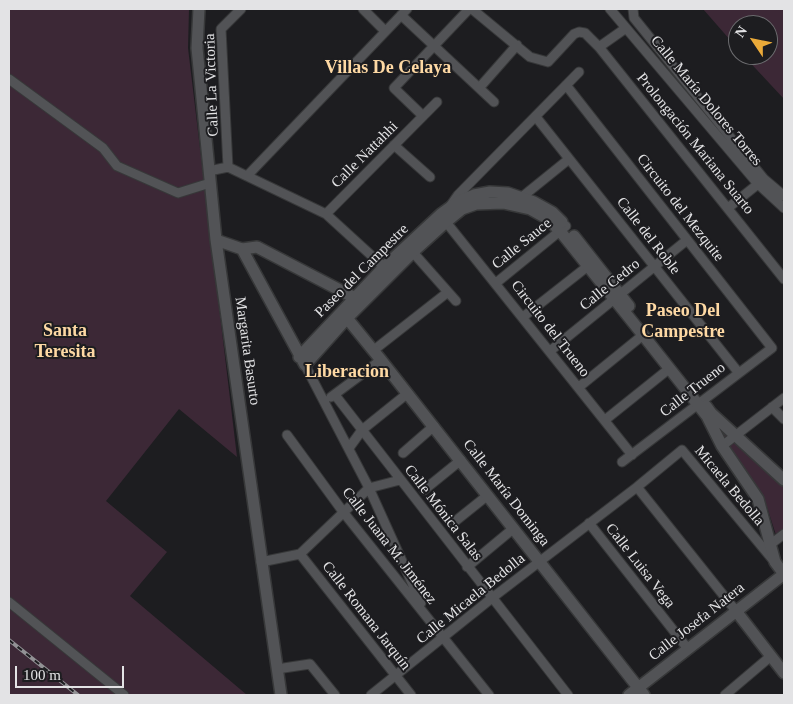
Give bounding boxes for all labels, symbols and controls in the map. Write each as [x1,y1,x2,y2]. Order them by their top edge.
north arrow [728,15,778,65]
text: N [732,24,750,40]
street label: Calle María Dolores Torres [646,32,766,170]
street label: Calle La Victoria [201,33,223,137]
district label: Villas De Celaya [325,57,451,79]
street label: Prolongación Mariana Suarto [632,70,758,218]
street label: Calle Nattahhi [328,118,402,192]
street label: Circuito del Mezquite [632,151,728,265]
street label: Calle del Roble [612,194,684,278]
street label: Calle Sauce [489,215,555,273]
street label: Paseo del Campestre [311,220,413,322]
street label: Calle Cedro [576,255,644,315]
street label: Circuito del Trueno [507,277,593,381]
street label: Margarita Basurto [230,296,264,406]
district label: Paseo Del Campestre [641,300,725,342]
district label: Santa Teresita [35,320,95,362]
street label: Calle Trueno [657,359,729,421]
district label: Liberacion [305,361,389,383]
street label: Calle María Dominga [459,436,553,550]
street label: Micaela Bedolla [690,442,768,530]
street label: Calle Mónica Salas [400,462,486,564]
street label: Calle Juana M. Jiménez [338,484,440,608]
street label: Calle Luisa Vega [601,520,679,612]
street label: Calle Micaela Bedolla [413,550,529,648]
street label: Calle Romana Jarquín [318,558,414,674]
street label: Calle Josefa Natera [646,579,748,665]
scale bar [18,656,126,688]
text: 100 m [23,667,61,683]

